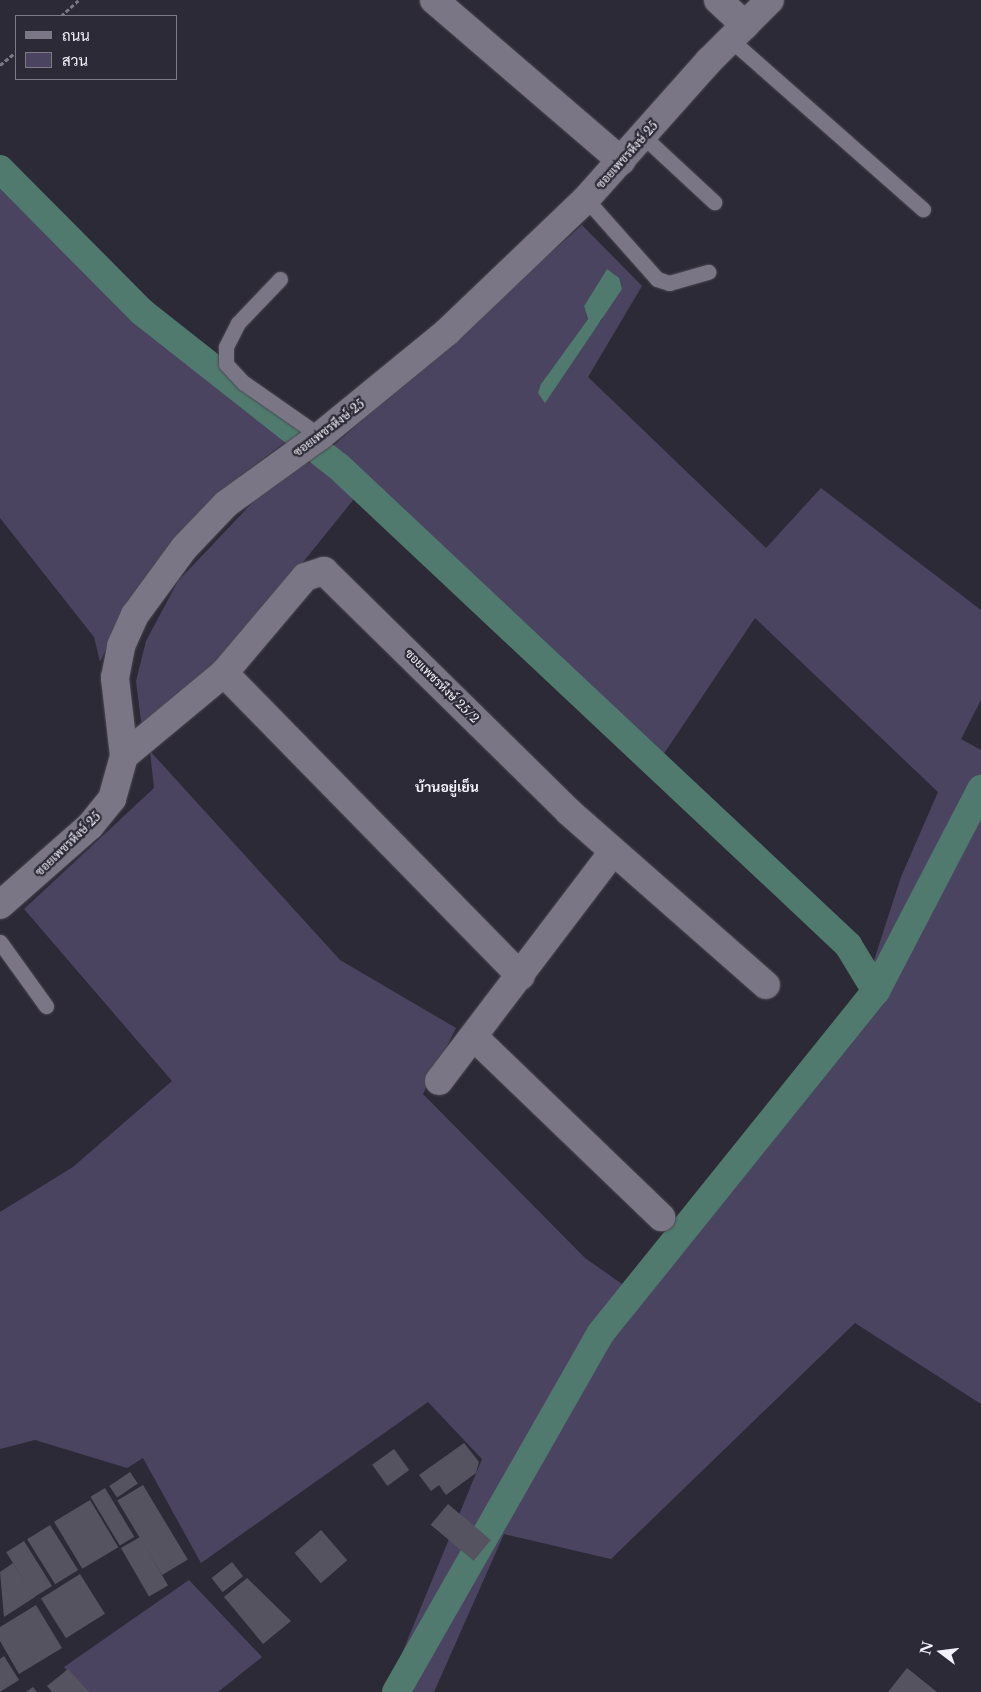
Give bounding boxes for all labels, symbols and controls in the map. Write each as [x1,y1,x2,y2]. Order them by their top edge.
legend [15,15,178,80]
text: ถนน [62,26,90,45]
text: สวน [62,51,88,70]
street label: ซอยเพชรหึงษ์ 25 [593,118,661,192]
street label: ซอยเพชรหึงษ์ 25 [290,396,368,460]
street label: ซอยเพชรหึงษ์ 25/2 [402,646,482,726]
district label: บ้านอยู่เย็น [415,779,479,795]
street label: ซอยเพชรหึงษ์ 25 [32,809,104,879]
north arrow [916,1627,966,1677]
text: N [916,1639,937,1657]

